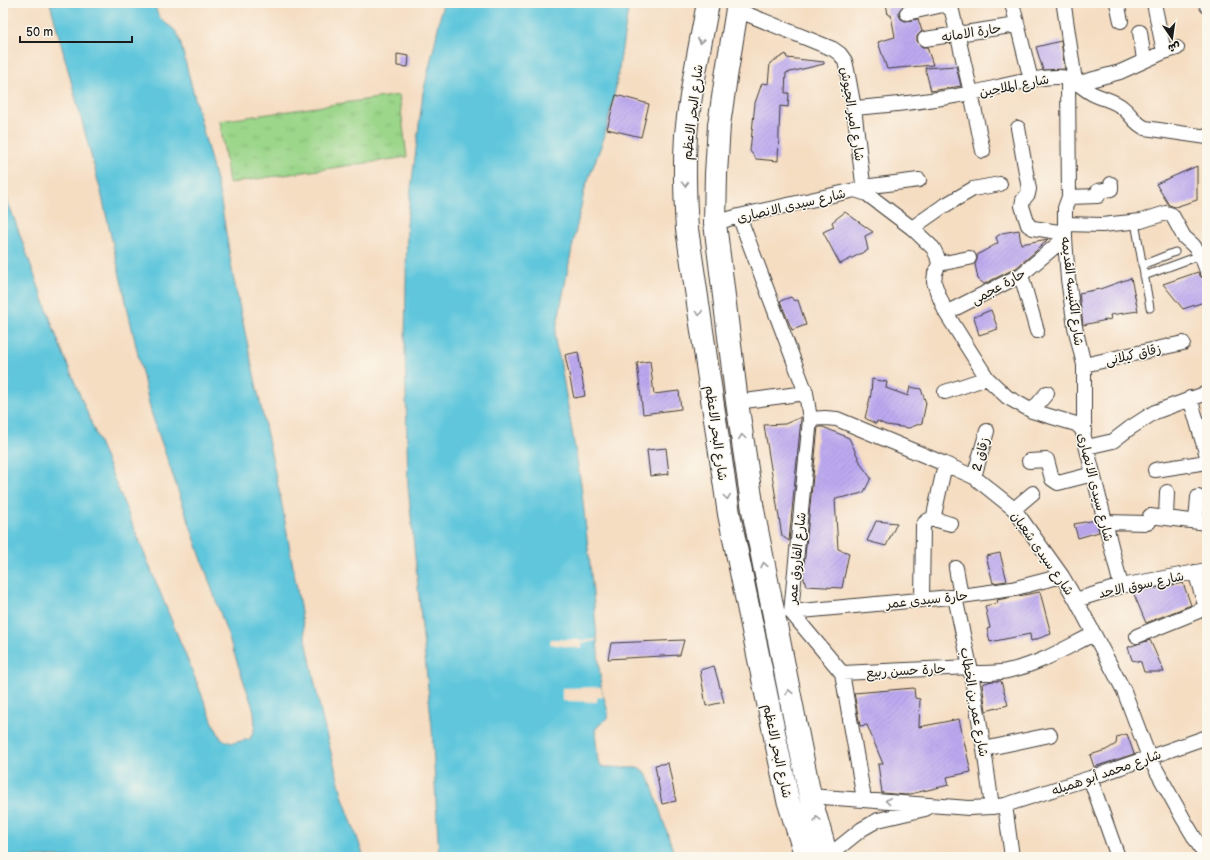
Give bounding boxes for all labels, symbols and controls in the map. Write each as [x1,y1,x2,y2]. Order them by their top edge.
scale bar [20,18,132,44]
north arrow [1152,18,1192,58]
street label: حارة الامانه [940,20,1002,46]
text: 50 m [26,25,53,40]
one-way arrow [697,38,706,44]
text: ش [1167,40,1181,55]
street label: شارع البحر الاعظم [679,64,709,161]
street label: شارع امير الجيوش [836,66,867,163]
street label: شارع الملاحين [978,71,1051,102]
one-way arrow [681,181,689,187]
street label: شارع سيدى الانصارى [735,186,848,227]
street label: شارع الكنيسه القديمه [1056,235,1087,347]
street label: حارة عجمى [968,265,1029,308]
one-way arrow [694,310,703,316]
street label: زقاق كيلانى [1104,341,1163,369]
street label: شارع البحر الاعظم [699,385,731,482]
street label: شارع سيدى الانصارى [1073,431,1116,543]
one-way arrow [738,434,747,440]
street label: زقاق 2 [969,436,993,473]
one-way arrow [722,494,730,500]
street label: شارع سيدى شعبان [1006,509,1077,599]
street label: شارع الفاروق عمر [784,511,811,606]
one-way arrow [760,562,768,568]
street label: شارع سوق الاحد [1097,568,1186,603]
street label: حارة سيدى عمر [884,588,969,612]
street label: شارع عمر بن الخطاب [956,646,992,758]
street label: حارة حسن ربيع [866,661,947,683]
one-way arrow [786,689,794,695]
street label: شارع البحر الاعظم [757,703,795,800]
street label: شارع محمد أبو هميله [1049,747,1164,800]
one-way arrow [885,797,891,806]
one-way arrow [813,816,822,823]

